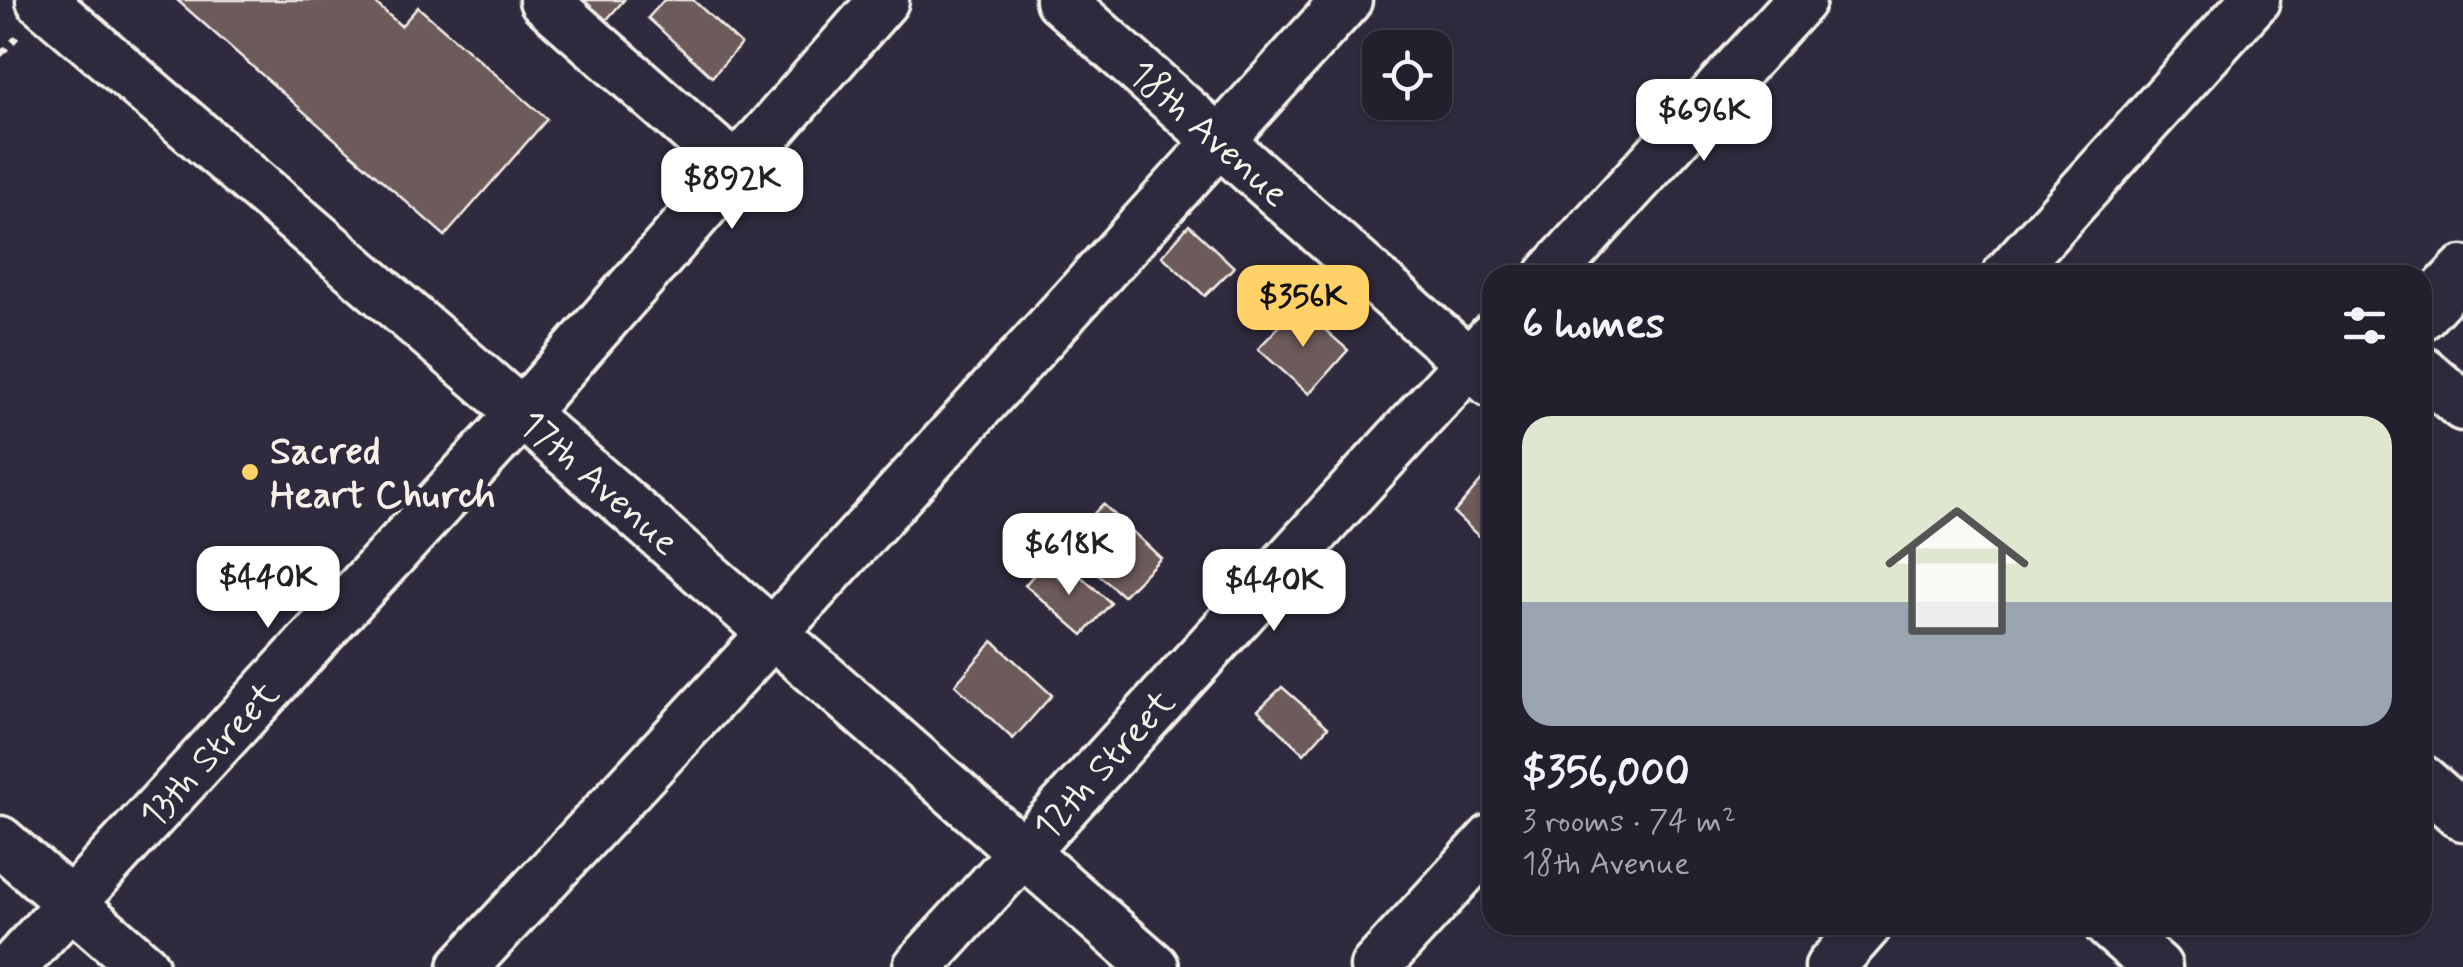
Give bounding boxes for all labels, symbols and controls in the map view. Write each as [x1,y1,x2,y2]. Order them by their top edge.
map controls [1362,30,1452,120]
button: locate [1362,30,1452,120]
street label: 18th Avenue [1117,50,1299,219]
pin: $696K [1634,79,1774,164]
text: $696K [1658,90,1750,132]
pin: $892K [662,147,802,232]
text: $892K [683,158,781,200]
pin: $356K [1233,265,1373,350]
text: $356K [1259,276,1347,318]
text: 6 homes [1522,298,1665,353]
icon: filters [2337,298,2392,353]
street label: 17th Avenue [508,400,689,567]
place label: Sacred Heart Church [270,428,495,521]
marker: Sacred Heart Church [239,461,261,483]
icon: home [1867,481,2047,661]
pin: $618K [999,513,1139,598]
text: $618K [1025,524,1113,566]
pin: $440K [198,546,338,631]
pin: $440K [1204,549,1344,634]
text: $440K [219,557,317,599]
text: $440K [1225,560,1323,602]
street label: 13th Street [130,671,291,840]
street label: 12th Street [1024,680,1187,852]
text: $356,000 [1522,746,1690,801]
text: 3 rooms · 74 m² [1522,801,1736,843]
text: 18th Avenue [1522,843,1690,885]

